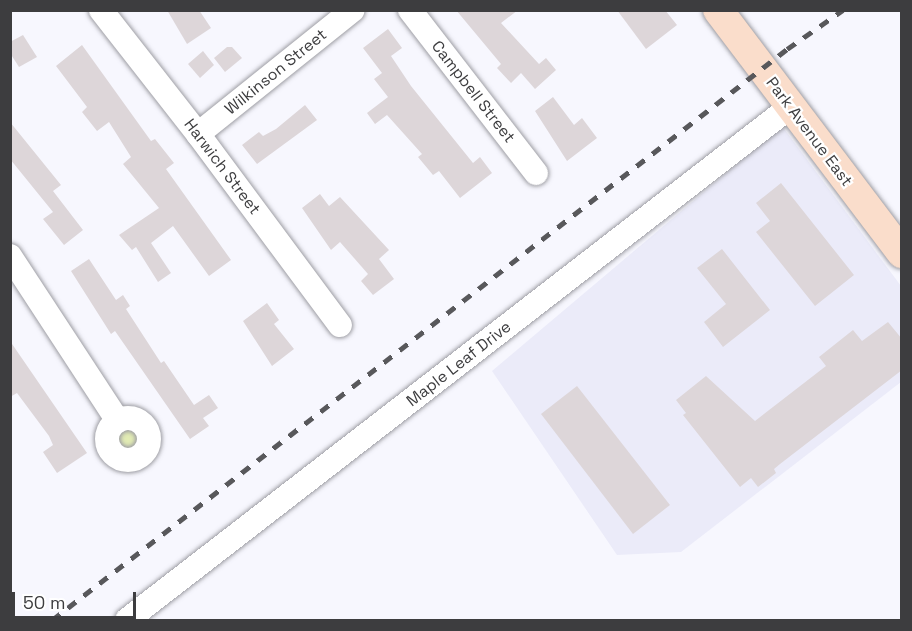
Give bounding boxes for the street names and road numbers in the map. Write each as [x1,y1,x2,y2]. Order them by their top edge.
street label: Wilkinson Street [221,25,331,119]
street label: Campbell Street [427,37,519,147]
street label: Park Avenue East [762,74,856,190]
street label: Harwich Street [180,115,264,219]
street label: Maple Leaf Drive [403,317,515,411]

